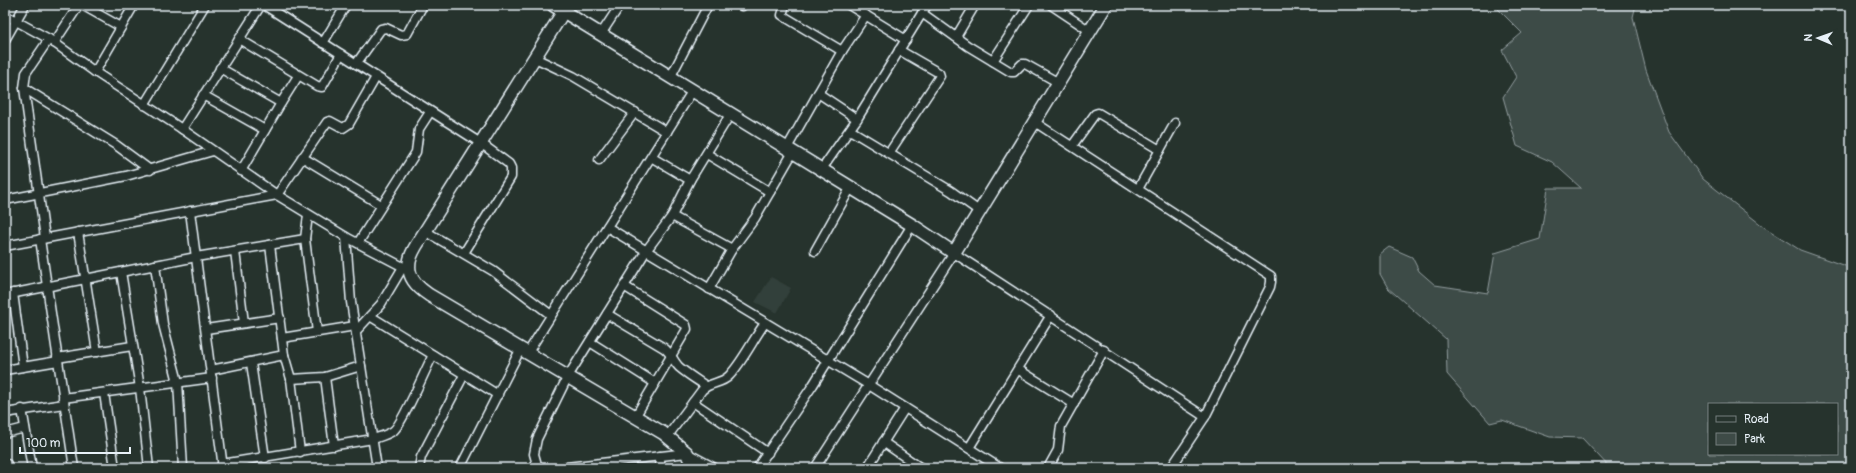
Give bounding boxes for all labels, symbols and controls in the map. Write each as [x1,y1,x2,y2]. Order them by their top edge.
north arrow [1798,18,1838,58]
text: N [1802,33,1815,42]
legend [1708,403,1838,455]
text: Road [1744,412,1769,427]
scale bar [20,429,130,455]
text: Park [1744,432,1765,447]
text: 100 m [26,436,61,451]

